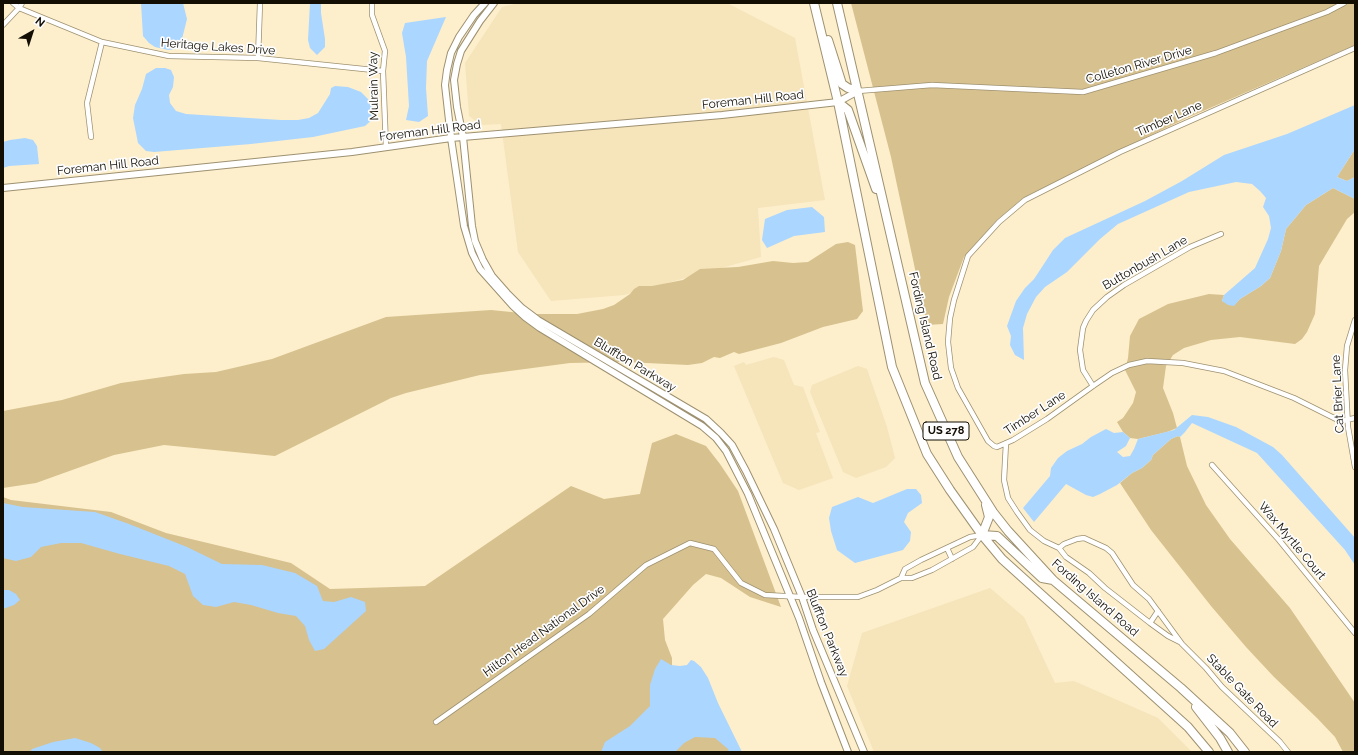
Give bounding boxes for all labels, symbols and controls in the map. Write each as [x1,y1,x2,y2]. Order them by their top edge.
north arrow [12,12,52,52]
text: N [33,15,47,30]
street label: Heritage Lakes Drive [160,36,276,58]
street label: Colleton River Drive [1084,43,1194,87]
street label: Mulrain Way [366,51,382,121]
street label: Foreman Hill Road [701,87,805,113]
street label: Timber Lane [1134,98,1204,140]
street label: Foreman Hill Road [378,118,482,144]
street label: Foreman Hill Road [56,153,160,179]
street label: Buttonbush Lane [1100,233,1190,293]
street label: Fording Island Road [906,271,944,381]
street label: Bluffton Parkway [591,335,679,395]
street label: Cat Brier Lane [1329,354,1347,434]
street label: Timber Lane [1002,388,1068,438]
road number: US 278 [923,422,969,440]
street label: Wax Myrtle Court [1255,499,1329,583]
street label: Fording Island Road [1049,556,1141,640]
street label: Hilton Head National Drive [480,582,608,680]
street label: Bluffton Parkway [803,587,851,679]
street label: Stable Gate Road [1203,651,1281,731]

